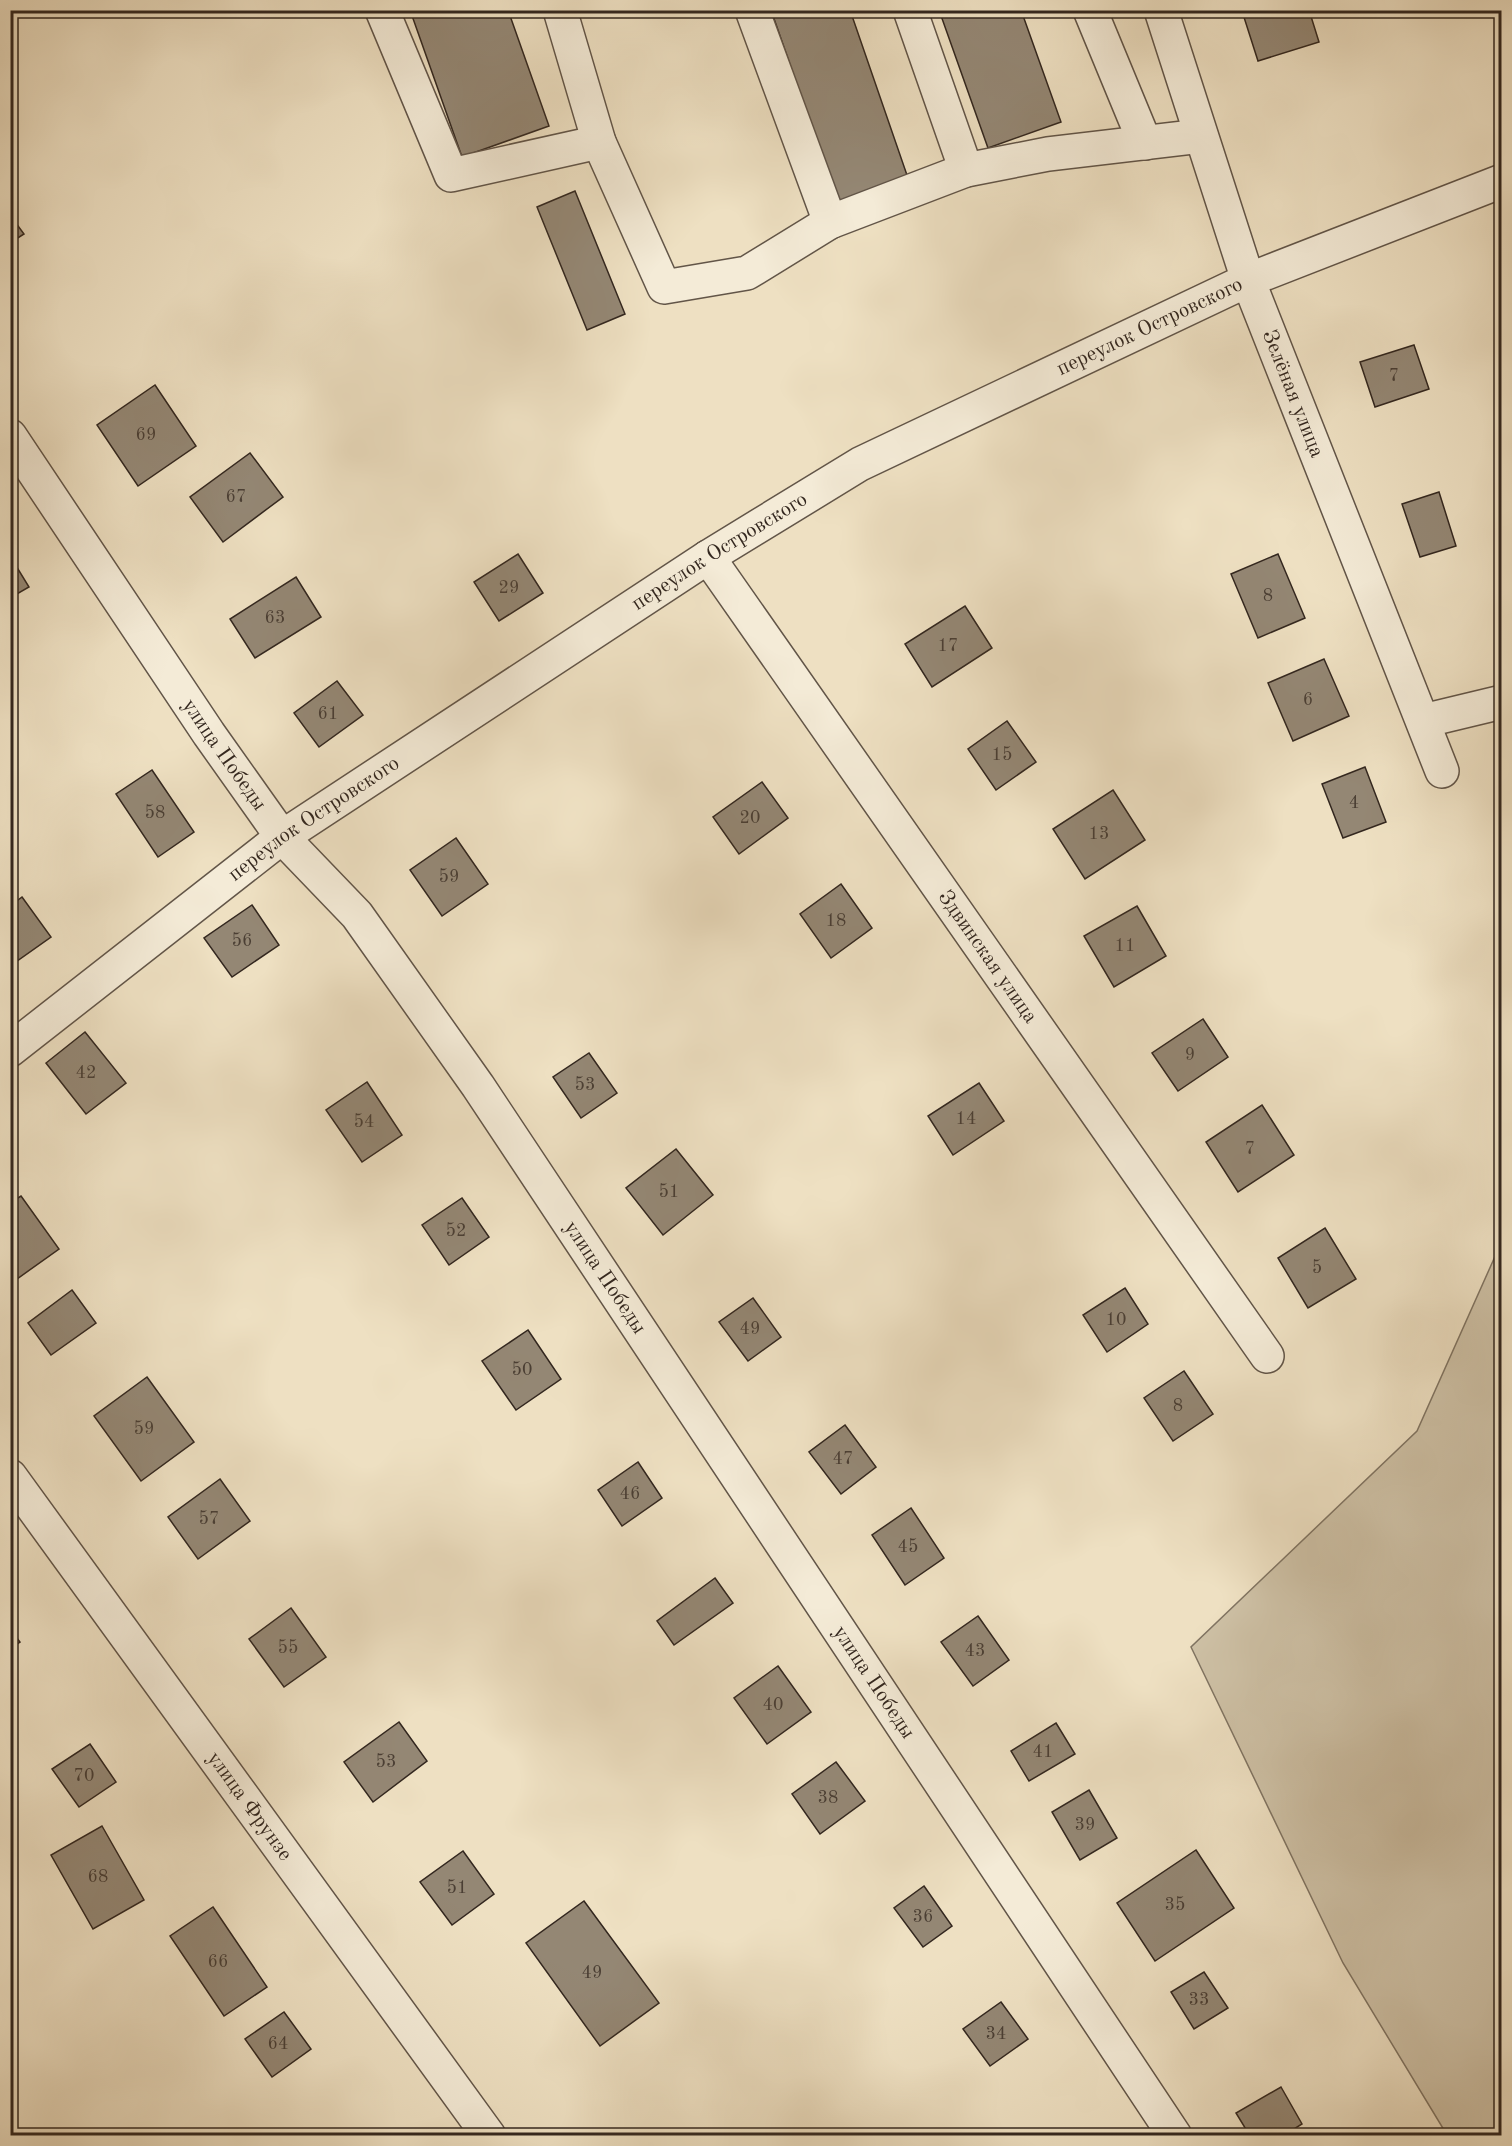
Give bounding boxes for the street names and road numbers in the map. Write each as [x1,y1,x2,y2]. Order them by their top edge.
street label: переулок Островского [1053,274,1246,380]
street label: Зелёная улица [1258,327,1328,461]
street label: переулок Островского [628,488,811,615]
street label: улица Победы [178,695,270,815]
street label: переулок Островского [224,752,403,885]
street label: Здвинская улица [934,887,1041,1027]
street label: улица Победы [560,1217,650,1338]
street label: улица Победы [829,1622,919,1743]
street label: улица Фрунзе [203,1748,296,1865]

